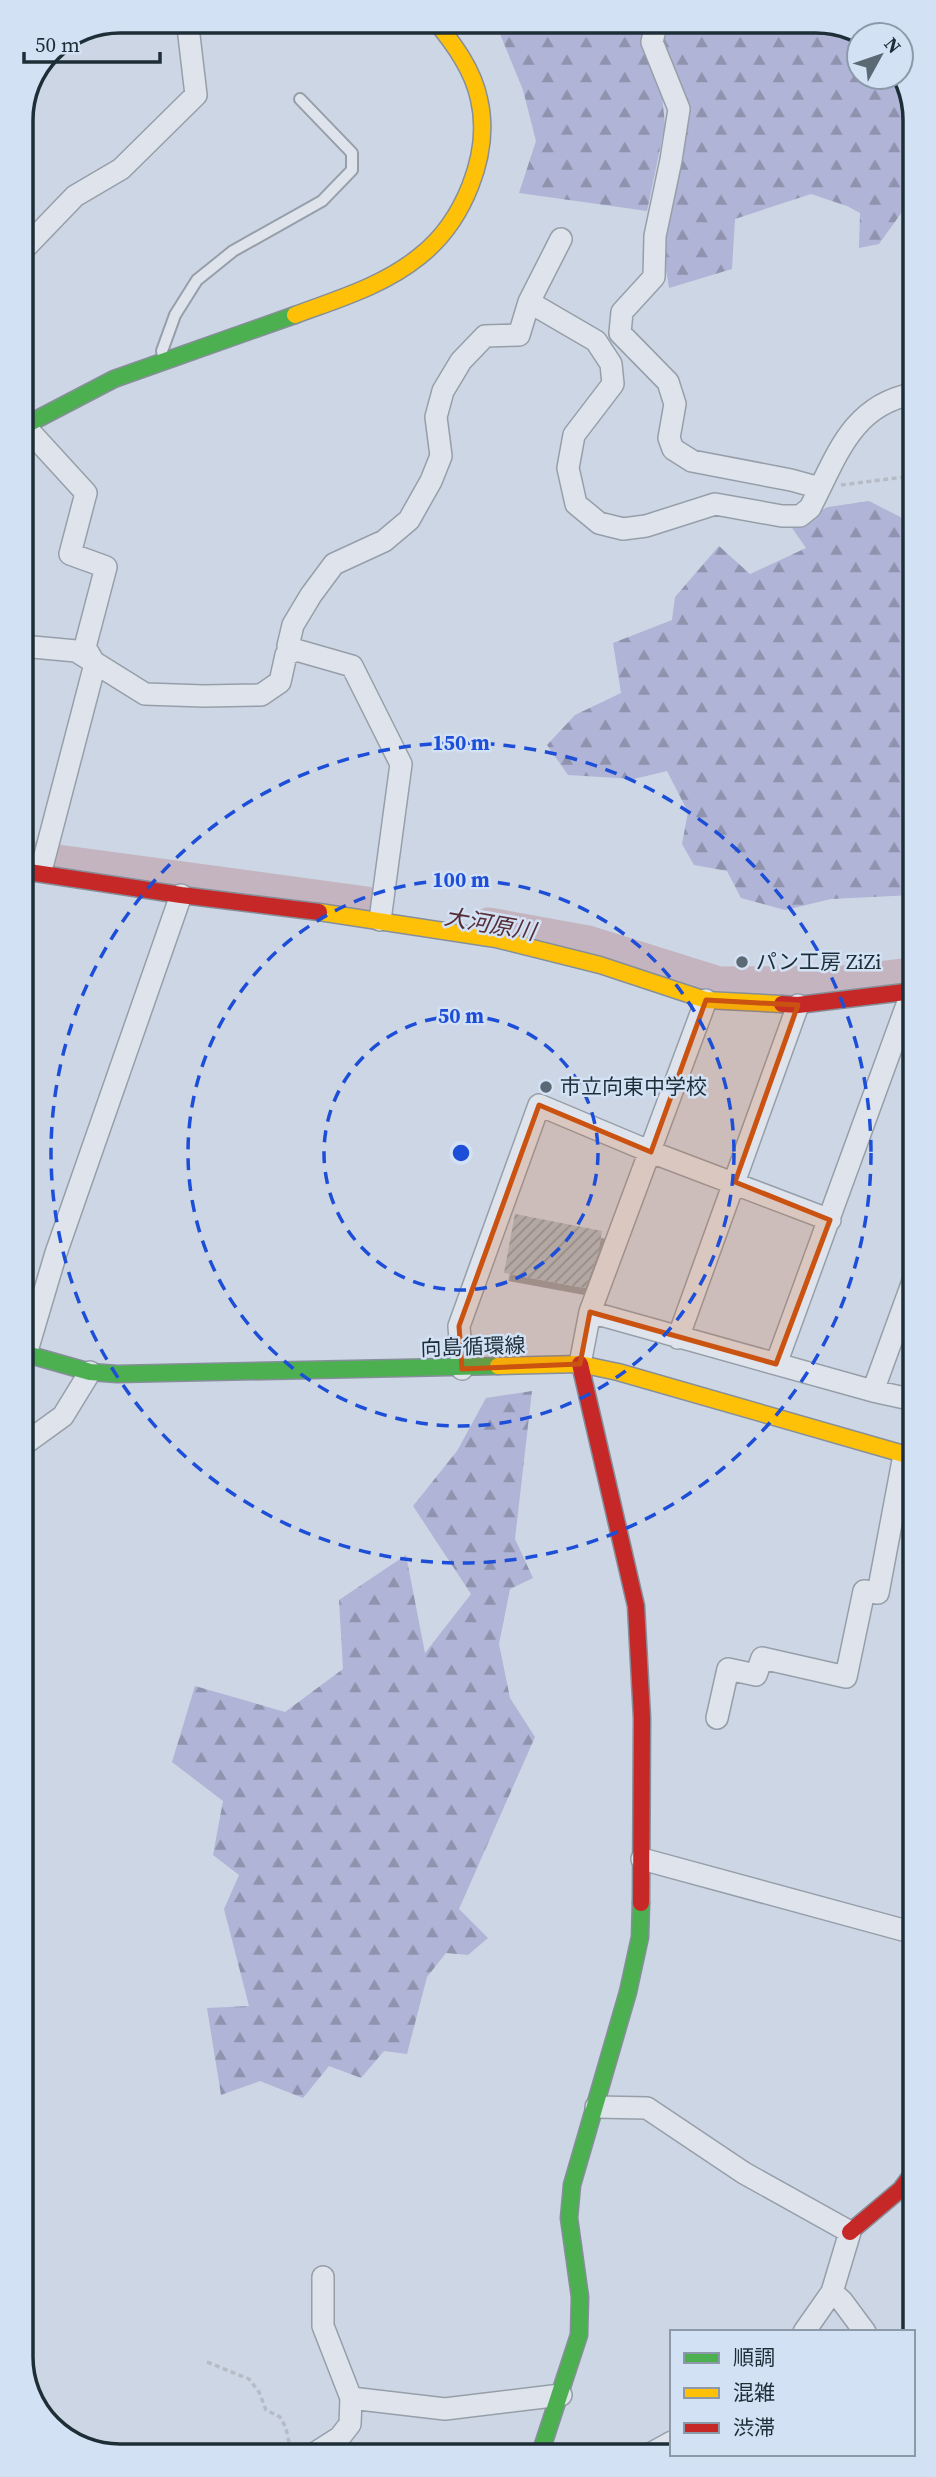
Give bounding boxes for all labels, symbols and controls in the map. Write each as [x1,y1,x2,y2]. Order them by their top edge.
scale bar [24,21,161,65]
north arrow [845,21,915,91]
text: 50 m [35,30,80,59]
text: N [879,31,908,59]
text: 150 m [432,728,490,757]
text: 100 m [432,865,490,894]
water label: 大河原川 [442,900,541,948]
place label: パン工房 ZiZi [756,947,882,976]
marker: パン工房 ZiZi [734,954,750,970]
text: 50 m [438,1001,484,1030]
place label: 市立向東中学校 [560,1072,707,1101]
marker: 市立向東中学校 [538,1079,554,1095]
centre of rings [449,1141,473,1165]
street label: 向島循環線 [420,1330,526,1363]
legend [670,2330,915,2456]
text: 順調 [733,2343,775,2372]
text: 混雑 [733,2378,775,2407]
text: 渋滞 [733,2413,775,2442]

